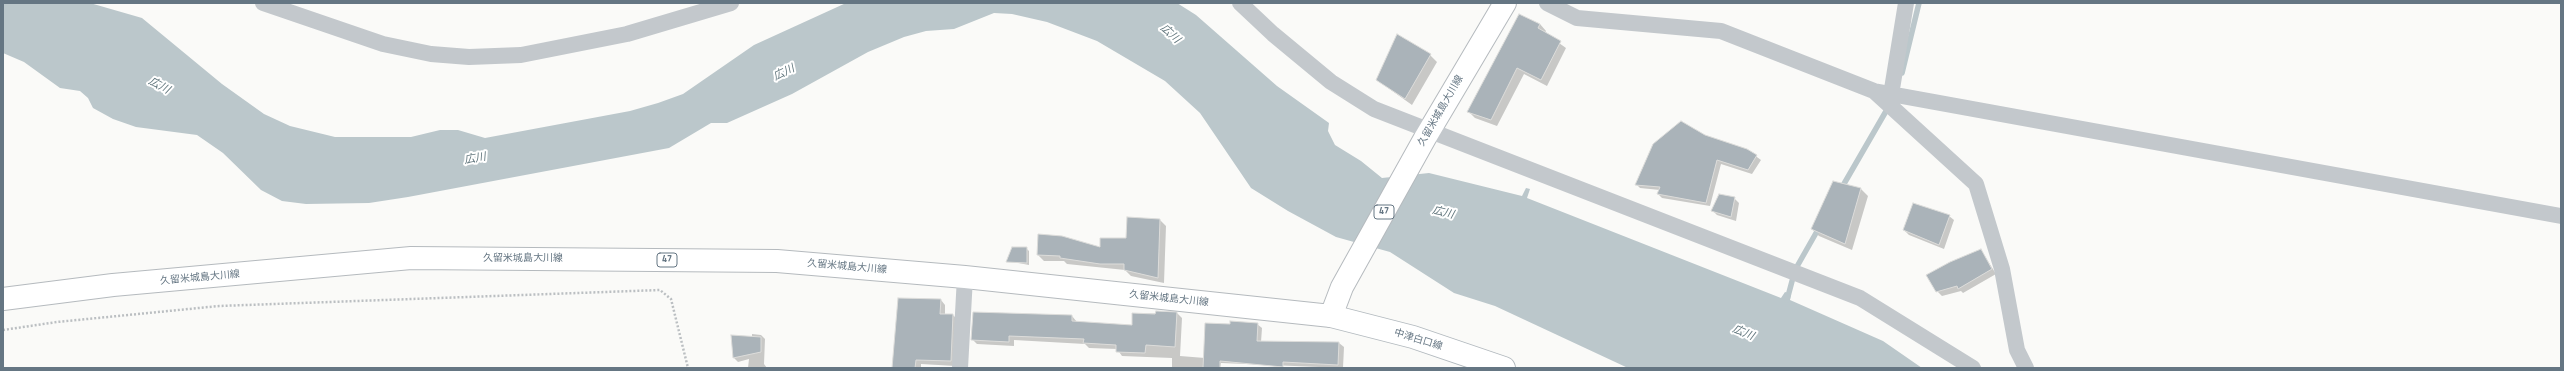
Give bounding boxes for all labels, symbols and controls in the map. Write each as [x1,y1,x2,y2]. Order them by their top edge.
water label: 広川 [1157,22,1183,46]
water label: 広川 [771,62,797,84]
street label: 久留米城島大川線 [1416,73,1466,149]
water label: 広川 [146,75,172,97]
water label: 広川 [463,151,487,167]
water label: 広川 [1431,204,1455,222]
road number: 47 [1374,205,1394,219]
street label: 久留米城島大川線 [483,253,563,265]
road number: 47 [657,253,677,267]
street label: 久留米城島大川線 [807,258,887,276]
street label: 久留米城島大川線 [160,269,240,287]
street label: 久留米城島大川線 [1129,289,1209,309]
water label: 広川 [1730,323,1756,343]
street label: 中津白口線 [1392,327,1444,353]

